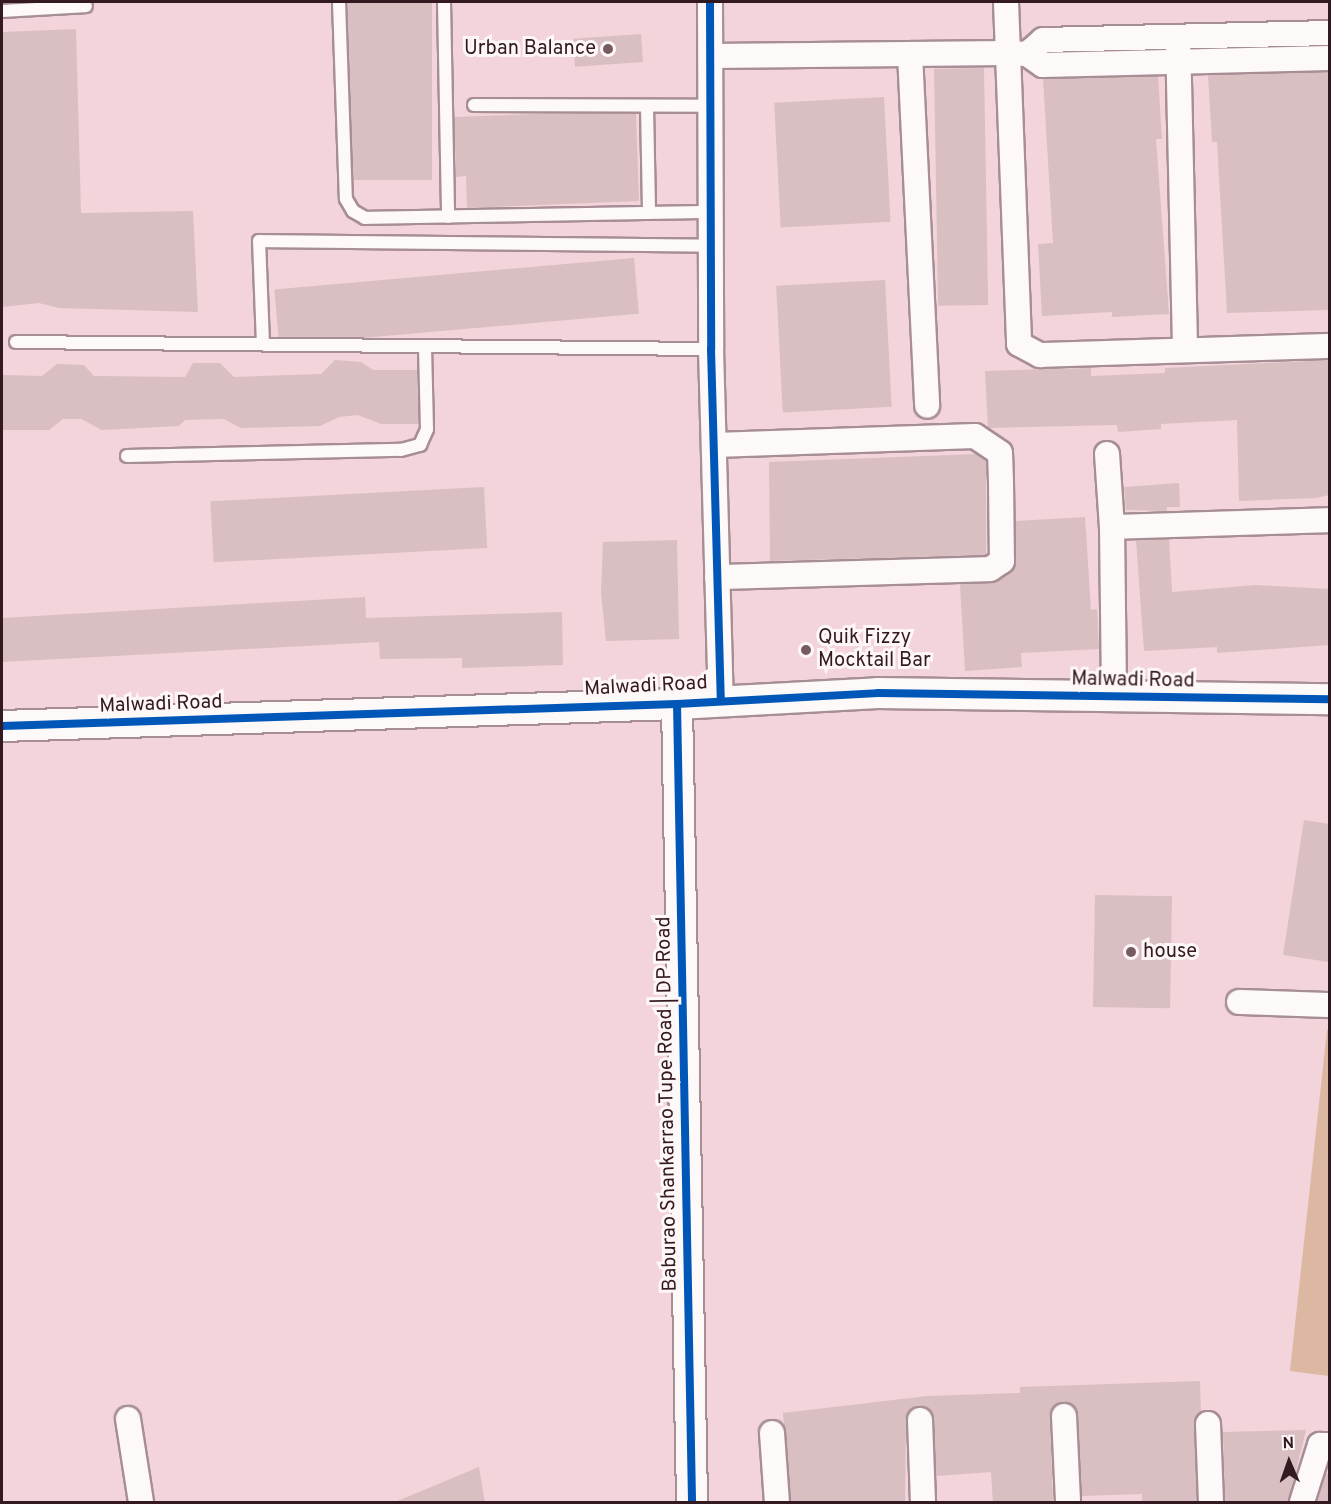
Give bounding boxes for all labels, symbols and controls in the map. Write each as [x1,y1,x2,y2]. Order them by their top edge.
place label: Urban Balance [464,37,596,61]
marker: Urban Balance [601,42,615,56]
place label: Quik Fizzy Mocktail Bar [818,626,931,673]
marker: Quik Fizzy Mocktail Bar [799,643,813,657]
street label: Malwadi Road [1071,668,1195,694]
street label: Malwadi Road [584,672,708,702]
street label: Malwadi Road [99,691,223,719]
street label: Baburao Shankarrao Tupe Road | DP Road [653,916,683,1292]
place label: house [1143,940,1197,964]
marker: house [1124,945,1138,959]
north arrow [1259,1432,1319,1492]
text: N [1282,1434,1294,1454]

